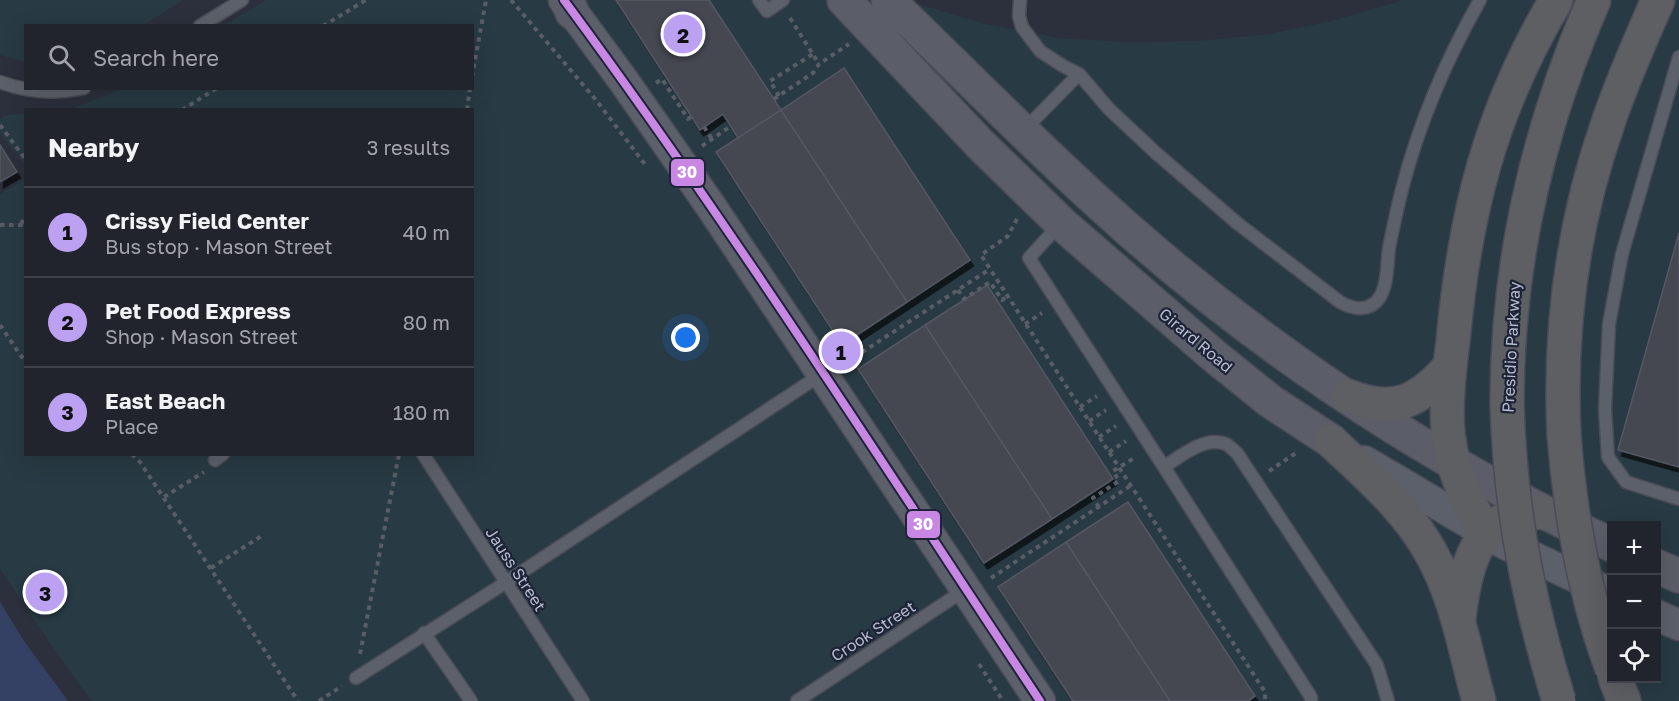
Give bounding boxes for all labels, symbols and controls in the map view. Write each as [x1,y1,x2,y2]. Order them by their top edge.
pin: 2 [664,12,702,57]
search box [24,24,474,90]
icon: search [45,41,78,74]
text: Search here [93,44,219,71]
text: Nearby [48,132,139,163]
text: 3 results [367,135,450,159]
line badge: 30 [670,158,705,187]
text: 30 [677,162,697,182]
text: Crissy Field Center [105,207,309,234]
text: 1 [62,220,73,244]
text: 40 m [403,220,450,244]
text: Bus stop · Mason Street [105,234,333,258]
street label: Presidio Parkway [1498,281,1524,413]
text: Pet Food Express [105,297,291,324]
street label: Girard Road [1155,303,1237,377]
text: 2 [61,310,74,334]
text: 80 m [403,310,450,334]
your location [671,323,700,352]
text: Shop · Mason Street [105,324,298,348]
pin: 1 [822,328,860,374]
text: East Beach [105,387,225,414]
text: 3 [61,400,74,424]
text: 180 m [393,400,450,424]
text: Place [105,414,158,438]
line badge: 30 [906,510,941,539]
text: 30 [913,514,933,534]
map controls [1607,521,1661,683]
button: + [1607,521,1661,575]
street label: Jauss Street [481,523,551,615]
pin: 3 [26,570,64,614]
button: − [1607,575,1661,629]
street label: Crook Street [827,596,919,666]
button: locate [1607,629,1661,683]

